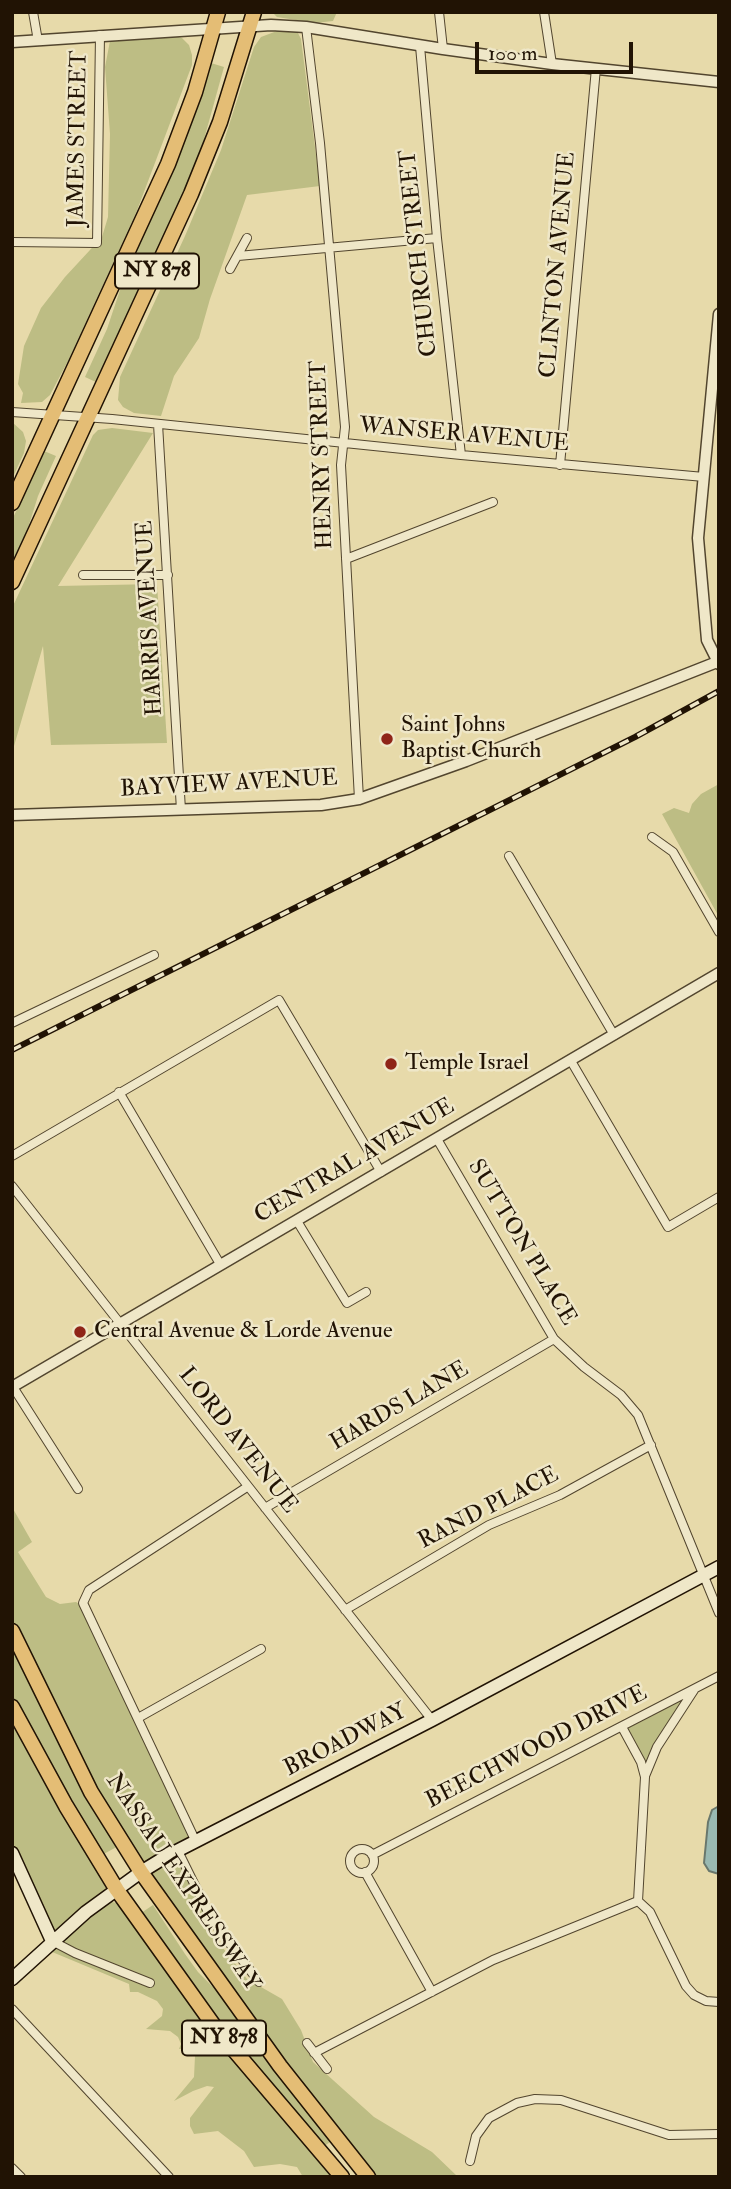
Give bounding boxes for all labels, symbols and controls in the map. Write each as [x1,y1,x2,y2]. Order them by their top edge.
scale bar [479,28,636,72]
text: 100 m [488,40,538,67]
street label: JAMES STREET [64,50,94,228]
street label: CHURCH STREET [395,148,445,358]
street label: CLINTON AVENUE [535,151,583,379]
road number: NY 878 [115,254,199,288]
street label: HENRY STREET [306,360,340,550]
street label: WANSER AVENUE [358,413,570,459]
street label: HARRIS AVENUE [132,520,170,716]
place label: Saint Johns Baptist Church [401,712,541,766]
marker: Saint Johns Baptist Church [379,731,395,747]
street label: BAYVIEW AVENUE [120,766,338,804]
place label: Temple Israel [405,1050,529,1078]
marker: Temple Israel [383,1056,399,1072]
street label: CENTRAL AVENUE [250,1093,460,1231]
street label: SUTTON PLACE [461,1155,581,1331]
place label: Central Avenue & Lorde Avenue [94,1318,393,1346]
marker: Central Avenue & Lorde Avenue [72,1324,88,1340]
street label: HARDS LANE [326,1356,474,1458]
street label: LORD AVENUE [171,1363,303,1519]
street label: RAND PLACE [414,1462,564,1556]
street label: BEECHWOOD DRIVE [422,1680,652,1816]
street label: BROADWAY [280,1698,412,1784]
street label: NASSAU EXPRESSWAY [99,1769,265,1997]
road number: NY 878 [182,2021,266,2056]

